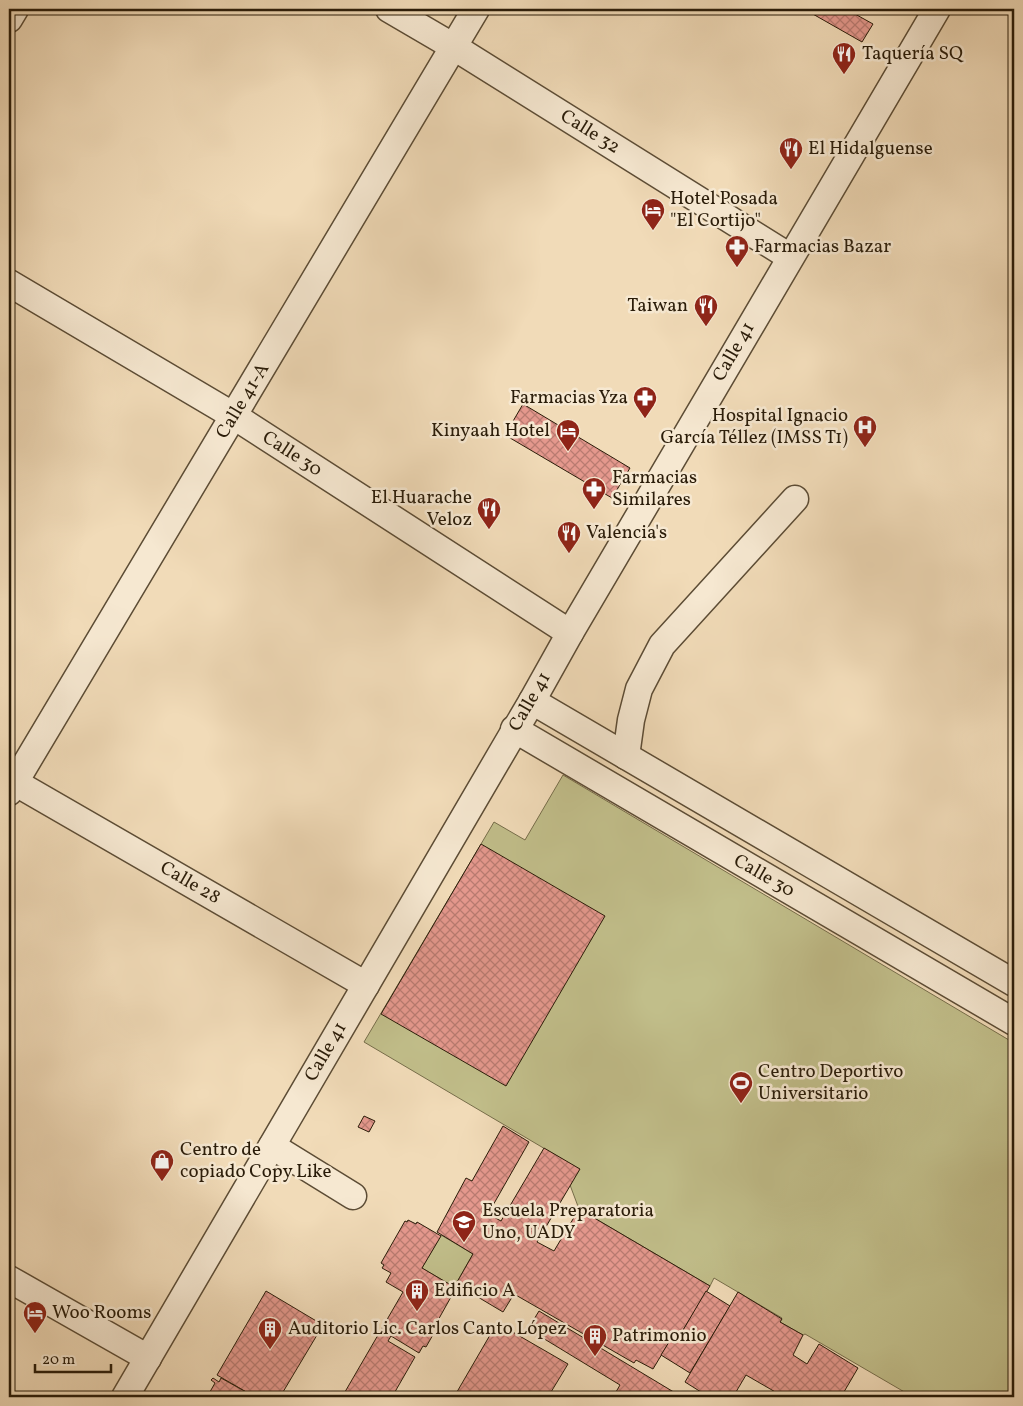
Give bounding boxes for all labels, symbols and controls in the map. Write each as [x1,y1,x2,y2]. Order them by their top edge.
restaurant icon: Taquería SQ [831,41,857,75]
place label: Taquería SQ [862,41,964,67]
street label: Calle 32 [555,103,625,161]
restaurant icon: El Hidalguense [778,136,804,170]
place label: El Hidalguense [808,136,933,162]
place label: Hotel Posada "El Cortijo" [670,186,778,234]
hotel icon: Hotel Posada "El Cortijo" [640,197,666,231]
pharmacy icon: Farmacias Bazar [724,234,750,268]
place label: Farmacias Bazar [754,234,891,260]
place label: Taiwan [627,293,688,319]
restaurant icon: Taiwan [693,293,719,327]
street label: Calle 41 [707,317,761,387]
street label: Calle 41-A [210,358,276,444]
place label: Farmacias Yza [510,385,628,411]
pharmacy icon: Farmacias Yza [632,385,658,419]
place label: Hospital Ignacio García Téllez (IMSS T1) [660,403,848,451]
hospital icon: Hospital Ignacio García Téllez (IMSS T1) [852,414,878,448]
place label: Kinyaah Hotel [431,418,550,444]
hotel icon: Kinyaah Hotel [555,418,581,452]
street label: Calle 30 [257,425,327,483]
place label: Farmacias Similares [612,465,697,513]
pharmacy icon: Farmacias Similares [581,476,607,510]
place label: El Huarache Veloz [371,485,472,533]
restaurant icon: El Huarache Veloz [476,496,502,530]
restaurant icon: Valencia's [556,520,582,554]
place label: Valencia's [586,520,667,546]
street label: Calle 41 [503,667,557,737]
street label: Calle 30 [729,848,799,904]
street label: Calle 28 [155,855,225,911]
street label: Calle 41 [299,1017,353,1087]
place label: Centro Deportivo Universitario [758,1059,903,1107]
sports icon: Centro Deportivo Universitario [728,1070,754,1104]
place label: Centro de copiado Copy Like [180,1137,331,1185]
shop icon: Centro de copiado Copy Like [149,1148,175,1182]
place label: Escuela Preparatoria Uno, UADY [482,1198,654,1246]
school or university icon: Escuela Preparatoria Uno, UADY [451,1209,477,1243]
building icon: Edificio A [404,1278,430,1312]
place label: Edificio A [434,1278,515,1304]
hotel icon: Woo Rooms [22,1300,48,1334]
place label: Woo Rooms [52,1300,151,1326]
building icon: Auditorio Lic. Carlos Canto López [257,1316,283,1350]
place label: Auditorio Lic. Carlos Canto López [288,1316,567,1342]
building icon: Patrimonio [582,1323,608,1357]
place label: Patrimonio [612,1323,707,1349]
scale bar [35,1341,111,1373]
text: 20 m [42,1350,75,1371]

